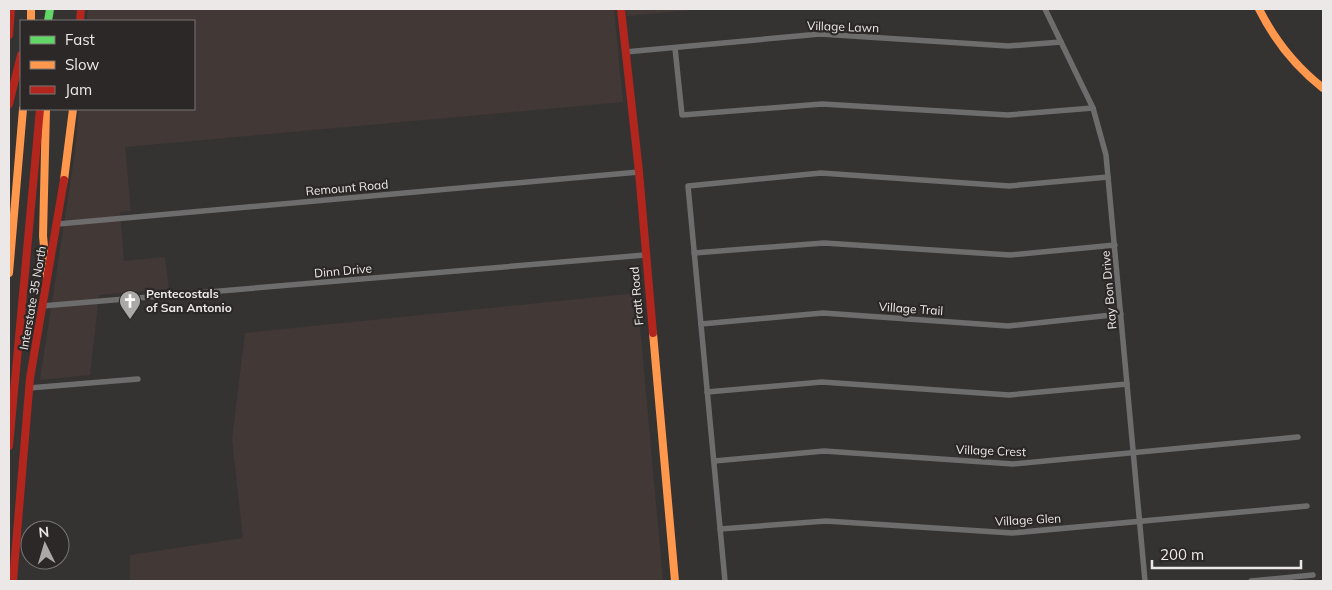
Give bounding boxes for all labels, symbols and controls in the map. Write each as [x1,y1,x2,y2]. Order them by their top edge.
street label: Village Lawn [807,18,879,35]
legend [20,20,195,110]
text: Fast [65,30,95,49]
text: Slow [65,55,99,74]
text: Jam [65,80,92,99]
street label: Remount Road [305,176,389,199]
street label: Interstate 35 North [16,245,49,351]
street label: Ray Bon Drive [1098,250,1119,330]
street label: Dinn Drive [313,261,373,281]
street label: Fratt Road [626,266,647,326]
place label: Pentecostals of San Antonio [146,286,232,315]
church icon: Pentecostals of San Antonio [118,289,142,320]
street label: Village Trail [878,299,944,318]
street label: Village Crest [956,442,1026,459]
street label: Village Glen [995,510,1061,529]
north arrow [20,520,70,570]
text: N [38,523,50,541]
scale bar [1152,538,1301,570]
text: 200 m [1160,545,1204,564]

